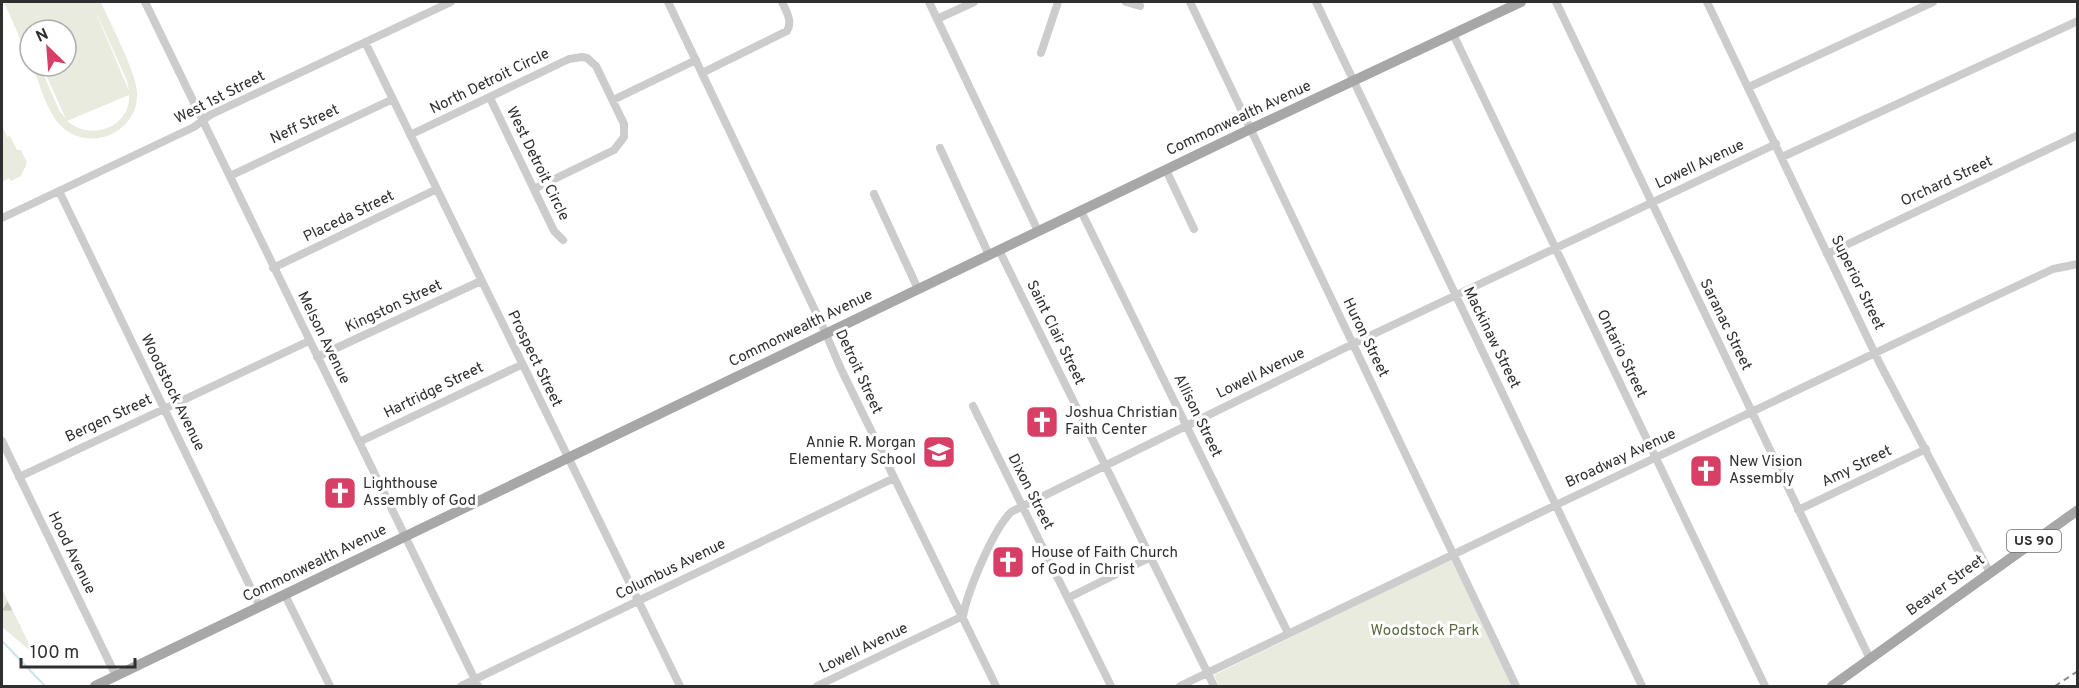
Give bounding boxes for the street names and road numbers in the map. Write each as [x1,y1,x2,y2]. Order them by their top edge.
street label: North Detroit Circle [427,45,553,119]
street label: West 1st Street [172,67,268,129]
street label: Commonwealth Avenue [1163,77,1315,161]
street label: Neff Street [268,101,342,149]
street label: West Detroit Circle [501,104,573,224]
street label: Lowell Avenue [1652,136,1748,194]
street label: Orchard Street [1898,152,1996,212]
street label: Placeda Street [301,187,397,247]
street label: Superior Street [1826,233,1888,333]
street label: Kingston Street [342,276,446,338]
street label: Saranac Street [1695,276,1755,374]
street label: Saint Clair Street [1021,278,1089,388]
street label: Mackinaw Street [1458,284,1524,392]
street label: Commonwealth Avenue [726,286,876,372]
street label: Melson Avenue [292,289,354,387]
street label: Huron Street [1338,295,1392,381]
street label: Ontario Street [1592,307,1650,401]
street label: Prospect Street [502,308,566,410]
street label: Detroit Street [830,327,886,417]
street label: Woodstock Avenue [136,332,208,454]
street label: Lowell Avenue [1214,344,1308,404]
street label: Hartridge Street [381,359,487,423]
street label: Allison Street [1169,371,1225,461]
street label: Bergen Street [63,391,155,447]
street label: Broadway Avenue [1563,425,1679,493]
street label: Amy Street [1819,442,1895,492]
street label: Dixon Street [1003,451,1057,533]
street label: Hood Avenue [43,509,99,597]
street label: Commonwealth Avenue [240,521,390,607]
road number: US 90 [2007,530,2061,552]
street label: Columbus Avenue [613,535,729,605]
street label: Beaver Street [1903,551,1989,621]
street label: Lowell Avenue [817,619,911,679]

